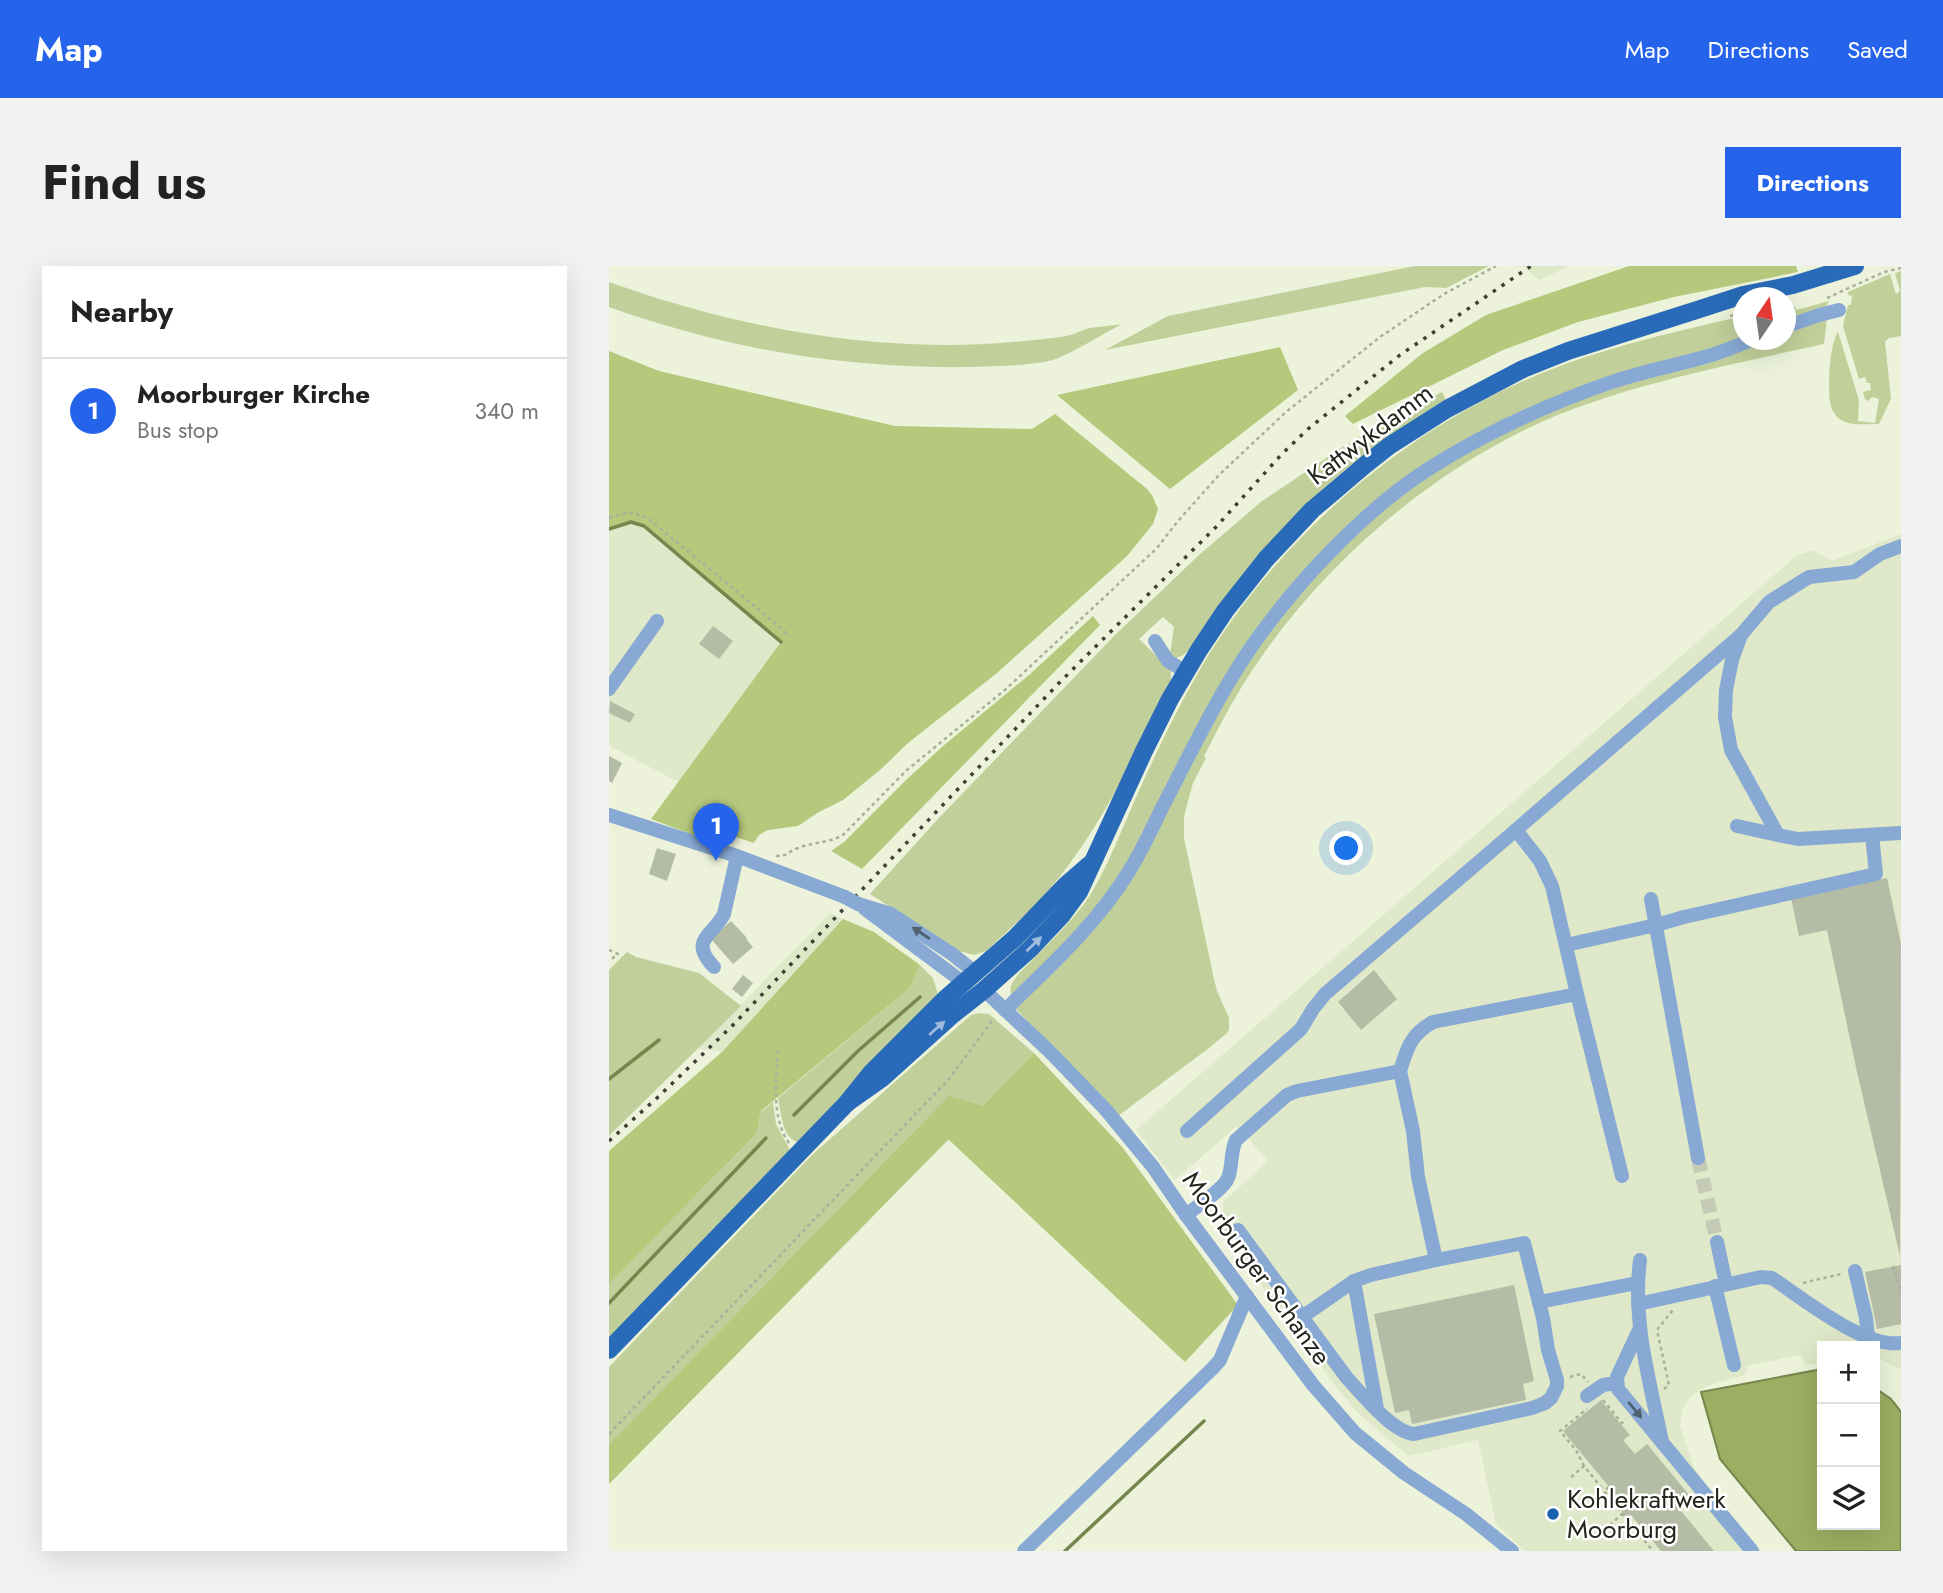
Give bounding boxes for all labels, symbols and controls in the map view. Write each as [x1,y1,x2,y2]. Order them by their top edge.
text: Map [35,26,103,73]
text: Map [1625,32,1670,67]
text: Directions [1708,32,1809,67]
text: Saved [1847,32,1908,67]
text: Find us [42,147,206,217]
button: Directions [1725,147,1901,218]
north arrow [1733,287,1796,350]
text: Nearby [70,290,173,333]
street label: Kattwykdamm [1299,374,1441,494]
text: Moorburger Kirche [137,375,370,413]
text: 1 [87,394,99,428]
text: 340 m [474,394,539,428]
text: Bus stop [137,413,219,447]
pin: 1 [693,803,739,861]
your location [1329,831,1363,865]
one-way arrow [911,927,931,940]
one-way arrow [1026,935,1043,952]
one-way arrow [929,1021,946,1036]
street label: Moorburger Schanze [1174,1163,1340,1373]
map controls [1817,1341,1880,1530]
button: + [1817,1341,1880,1404]
one-way arrow [1627,1402,1642,1419]
button: − [1817,1404,1880,1467]
button: layers [1817,1467,1880,1530]
place label: Kohlekraftwerk Moorburg [1567,1480,1726,1548]
marker: Kohlekraftwerk Moorburg [1545,1506,1561,1522]

